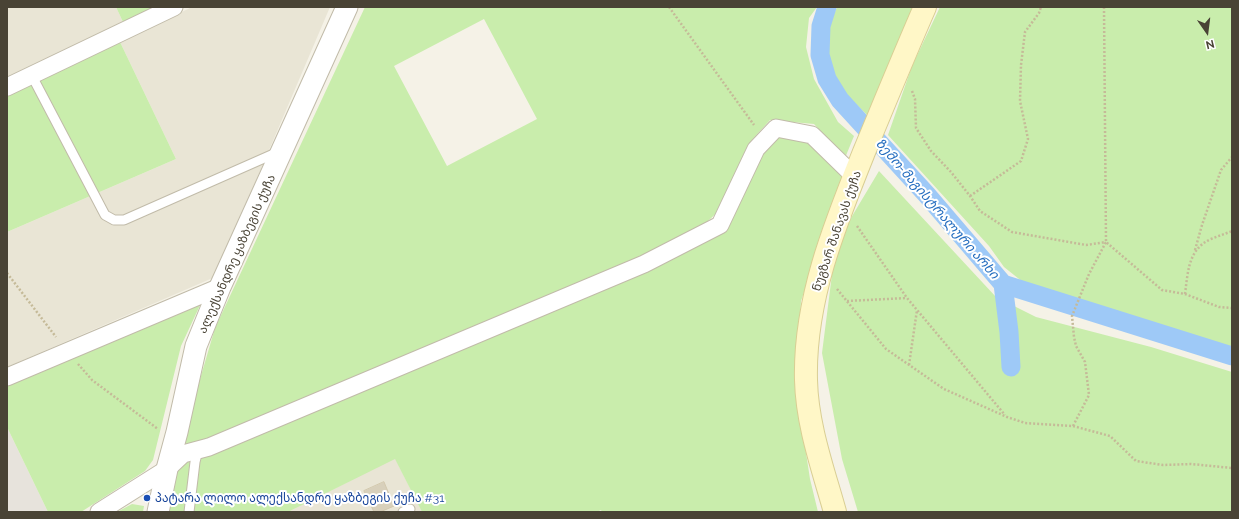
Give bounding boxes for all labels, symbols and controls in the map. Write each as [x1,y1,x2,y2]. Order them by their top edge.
north arrow [1187,12,1227,52]
text: N [1204,37,1216,51]
water label: ზემო-მაგისტრალური არხი [872,136,1002,282]
street label: ნუგზარ შანავას ქუჩა [810,169,864,293]
street label: ალექსანდრე ყაზბეგის ქუჩა [195,172,279,336]
place label: პატარა ლილო ალექსანდრე ყაზბეგის ქუჩა #31 [155,491,444,505]
marker: პატარა ლილო ალექსანდრე ყაზბეგის ქუჩა #31 [142,493,152,503]

